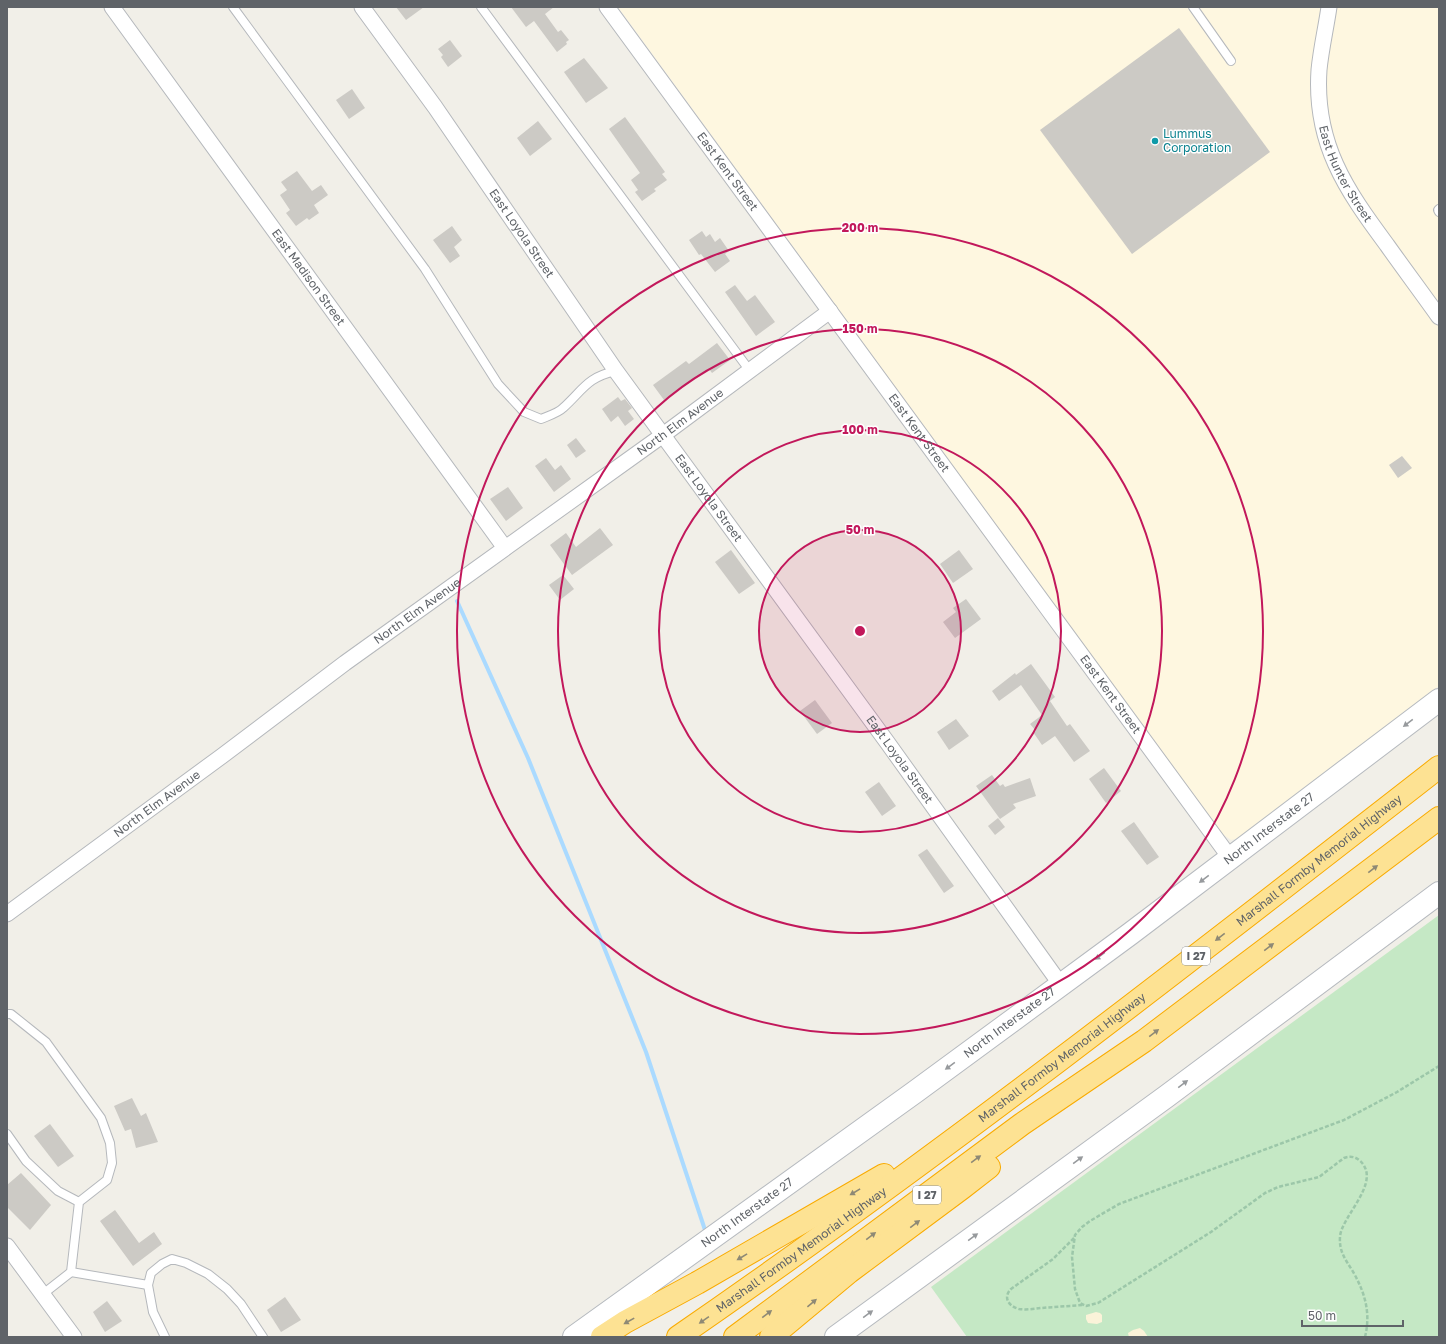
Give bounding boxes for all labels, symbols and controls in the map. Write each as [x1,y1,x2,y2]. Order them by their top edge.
street label: East Hunter Street [1316,124,1376,225]
place label: Lummus Corporation [1163,126,1231,155]
street label: East Kent Street [694,129,762,214]
marker: Lummus Corporation [1150,136,1160,146]
street label: East Loyola Street [486,186,558,281]
text: 200 m [842,220,878,235]
street label: East Madison Street [269,226,349,328]
text: 150 m [843,321,877,336]
street label: North Elm Avenue [634,385,726,458]
street label: East Kent Street [886,390,953,475]
text: 100 m [842,422,878,437]
street label: East Loyola Street [672,451,746,544]
text: 50 m [846,522,874,537]
street label: North Elm Avenue [371,574,464,647]
centre of rings [853,624,867,638]
street label: East Kent Street [1077,652,1145,737]
street label: East Loyola Street [863,712,937,806]
one-way arrow [1403,719,1413,727]
street label: North Elm Avenue [110,767,203,840]
street label: North Interstate 27 [1220,789,1317,868]
street label: Marshall Formby Memorial Highway [1233,791,1405,929]
one-way arrow [1367,864,1378,873]
one-way arrow [1199,875,1210,883]
one-way arrow [1215,933,1226,941]
one-way arrow [1264,943,1275,951]
road number: I 27 [1182,947,1210,965]
one-way arrow [1095,952,1105,960]
street label: North Interstate 27 [960,984,1058,1061]
street label: Marshall Formby Memorial Highway [975,989,1149,1125]
one-way arrow [1148,1029,1159,1038]
one-way arrow [945,1062,956,1071]
one-way arrow [1177,1080,1188,1088]
one-way arrow [970,1155,981,1163]
one-way arrow [1072,1156,1083,1165]
street label: North Interstate 27 [698,1174,796,1250]
street label: Marshall Formby Memorial Highway [713,1183,889,1315]
road number: I 27 [913,1186,941,1204]
one-way arrow [849,1189,861,1196]
one-way arrow [909,1219,920,1228]
one-way arrow [866,1232,877,1240]
one-way arrow [967,1233,978,1241]
one-way arrow [736,1253,748,1260]
one-way arrow [806,1298,817,1307]
scale bar [1302,1302,1403,1328]
text: 50 m [1308,1308,1336,1323]
one-way arrow [761,1310,772,1318]
one-way arrow [863,1310,873,1318]
one-way arrow [698,1316,709,1324]
one-way arrow [623,1317,635,1324]

